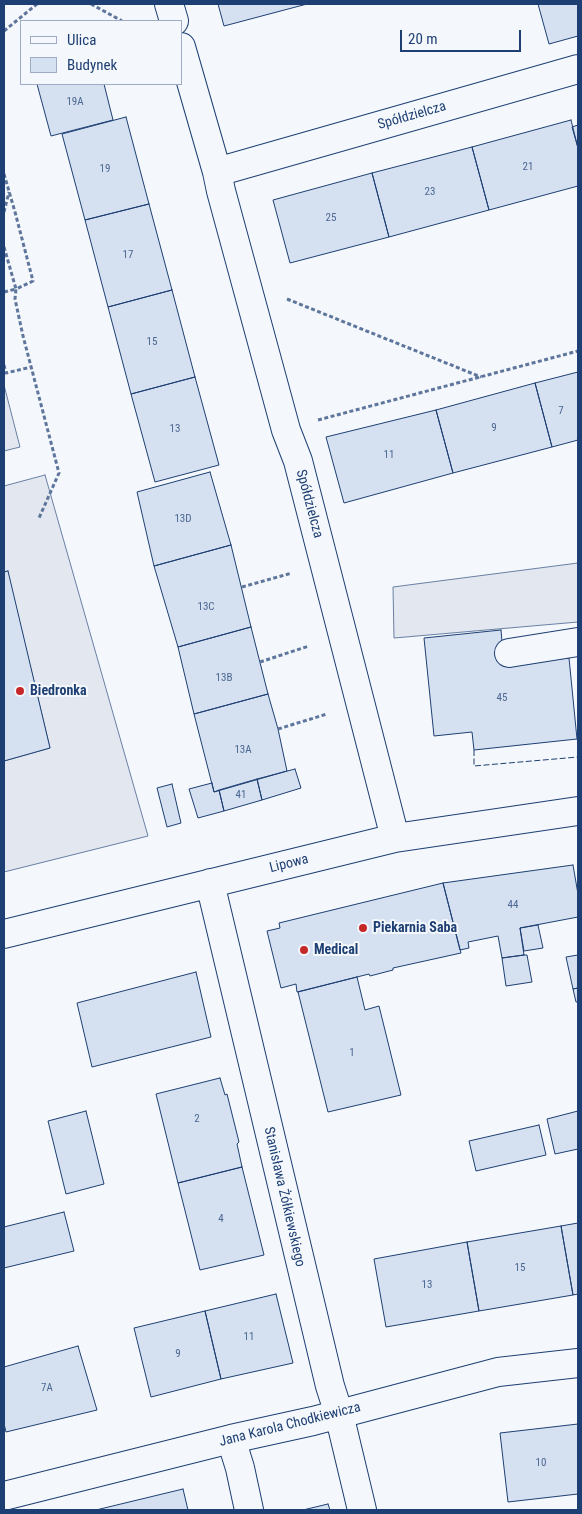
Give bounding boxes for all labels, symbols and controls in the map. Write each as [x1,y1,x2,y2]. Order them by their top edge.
legend [20,20,182,85]
scale bar [402,20,523,52]
text: 20 m [408,30,438,48]
text: Ulica [67,31,96,49]
text: Budynek [67,56,117,74]
house number: 19A [66,95,84,109]
street label: Spółdzielcza [376,98,448,134]
house number: 21 [523,160,533,174]
house number: 19 [100,162,110,176]
house number: 23 [425,185,435,199]
house number: 25 [326,211,336,225]
house number: 17 [123,248,133,262]
house number: 15 [147,335,157,349]
house number: 7 [558,404,564,418]
house number: 9 [491,421,497,435]
house number: 13 [170,422,180,436]
house number: 11 [384,448,394,462]
street label: Spółdzielcza [292,468,326,540]
house number: 13D [174,512,192,526]
house number: 13C [197,600,215,614]
house number: 13B [216,671,232,685]
place label: Biedronka [30,683,87,699]
marker: Biedronka [14,685,26,697]
house number: 45 [497,691,507,705]
house number: 13A [234,743,252,757]
house number: 41 [236,788,246,802]
street label: Lipowa [268,851,310,877]
house number: 44 [508,898,518,912]
place label: Piekarnia Saba [373,920,457,936]
marker: Piekarnia Saba [357,922,369,934]
place label: Medical [314,942,358,958]
marker: Medical [298,944,310,956]
house number: 1 [349,1046,355,1060]
house number: 2 [194,1112,200,1126]
street label: Stanisława Żółkiewskiego [260,1125,308,1269]
house number: 4 [218,1212,224,1226]
house number: 15 [515,1261,525,1275]
house number: 13 [422,1278,432,1292]
house number: 11 [244,1330,254,1344]
house number: 9 [175,1347,181,1361]
house number: 7A [41,1381,53,1395]
street label: Jana Karola Chodkiewicza [218,1399,362,1451]
house number: 10 [536,1456,546,1470]

